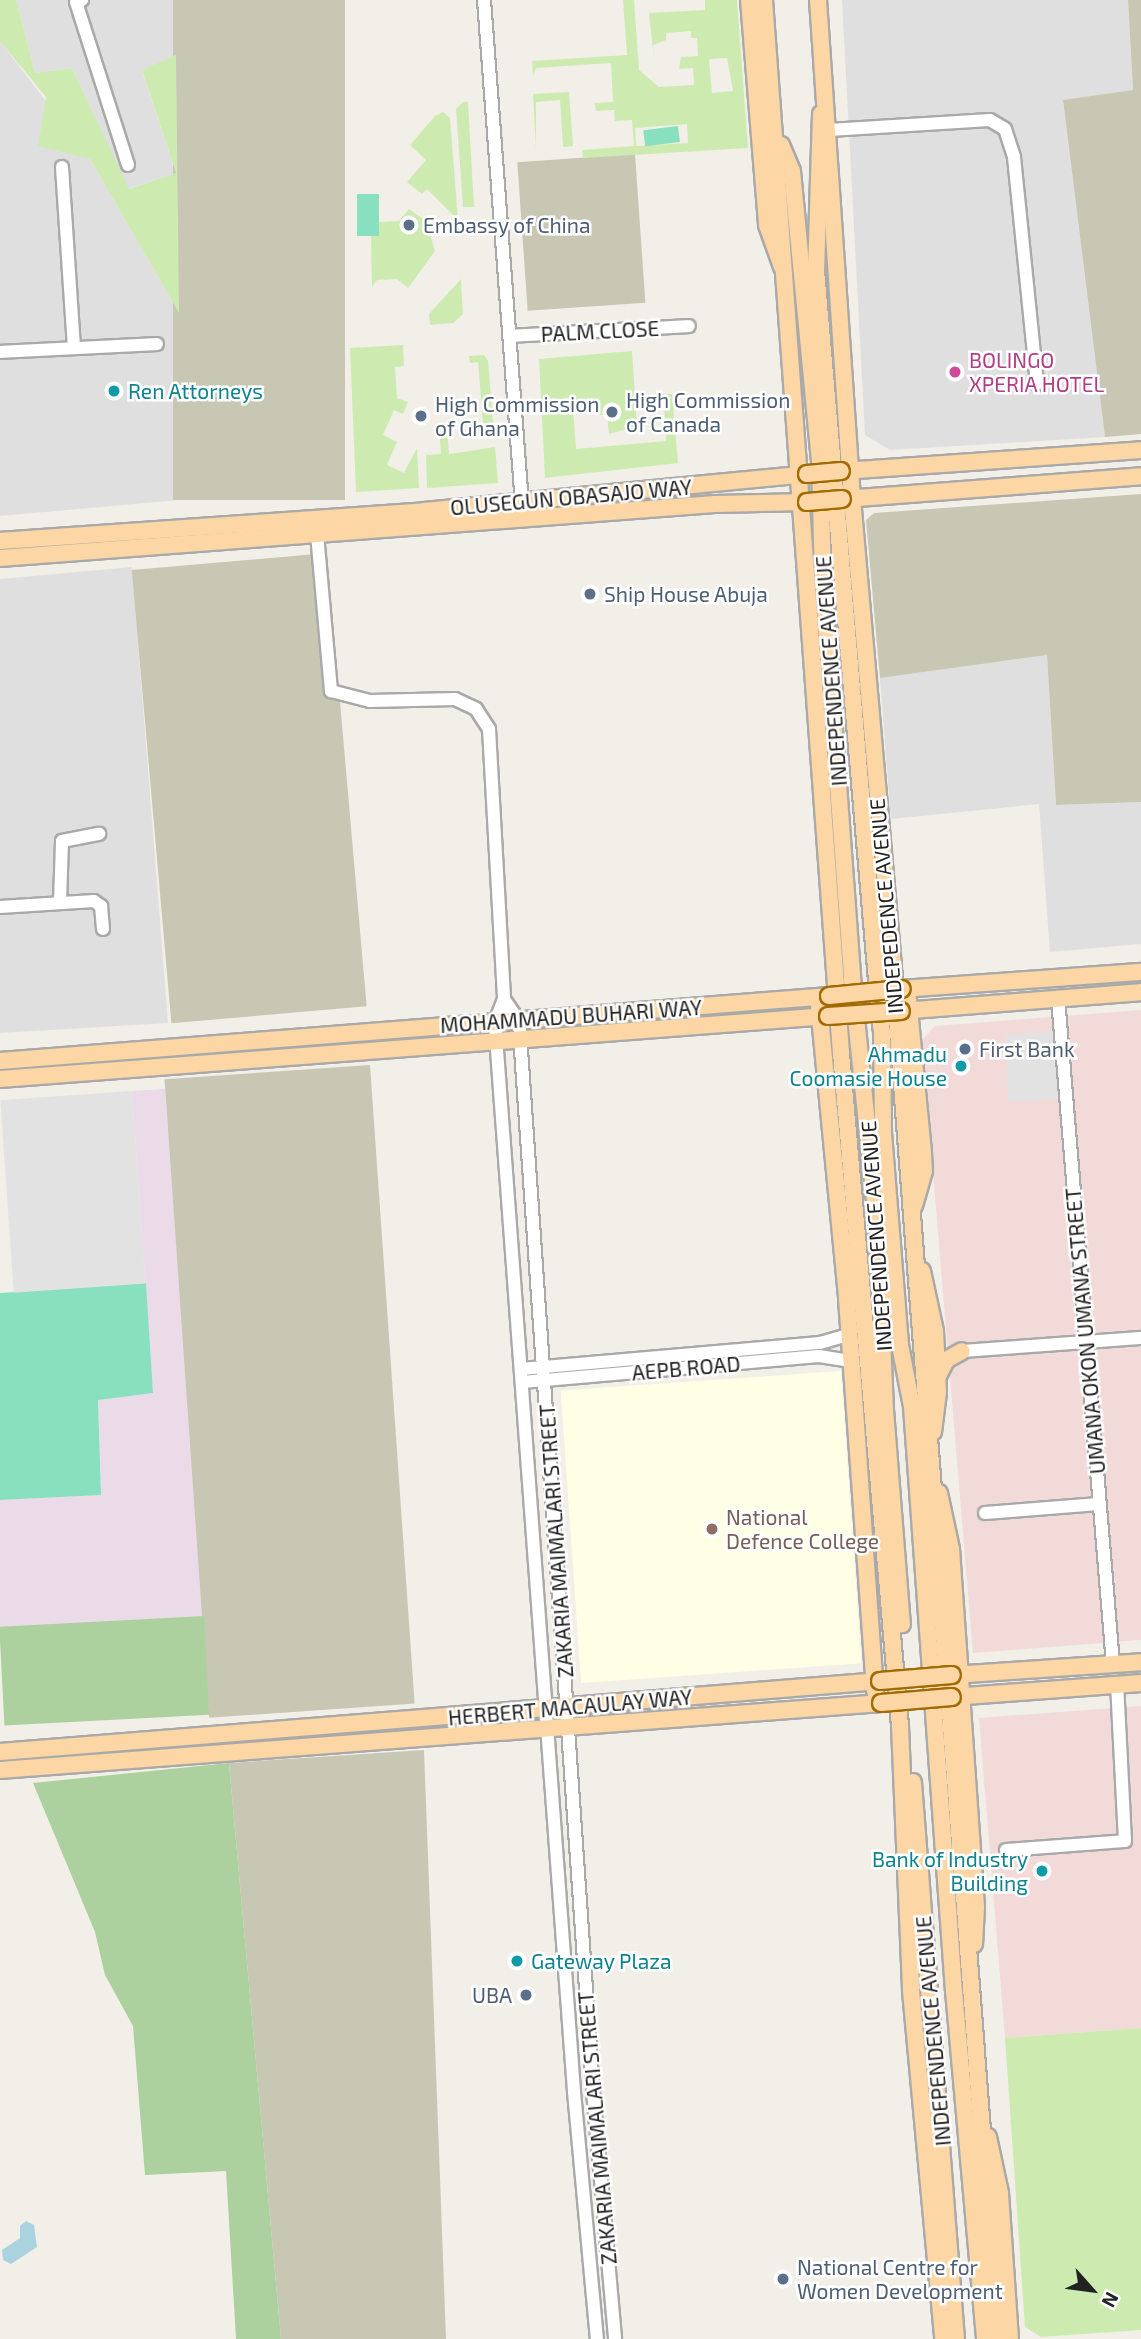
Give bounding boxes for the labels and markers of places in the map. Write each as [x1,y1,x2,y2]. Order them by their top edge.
place label: Embassy of China [423,212,591,238]
marker: Embassy of China [401,217,417,233]
place label: BOLINGO XPERIA HOTEL [969,347,1105,397]
marker: BOLINGO XPERIA HOTEL [947,364,963,380]
place label: Ren Attorneys [128,378,263,404]
marker: Ren Attorneys [106,383,122,399]
place label: High Commission of Canada [626,387,790,437]
place label: High Commission of Ghana [435,391,599,441]
marker: High Commission of Canada [604,404,620,420]
marker: High Commission of Ghana [413,408,429,424]
place label: Ship House Abuja [604,581,768,607]
marker: Ship House Abuja [582,586,598,602]
place label: First Bank [979,1036,1075,1062]
place label: Ahmadu Coomasie House [790,1041,947,1091]
marker: First Bank [957,1041,973,1057]
marker: Ahmadu Coomasie House [953,1058,969,1074]
place label: National Defence College [726,1504,879,1554]
marker: National Defence College [704,1521,720,1537]
place label: Bank of Industry Building [871,1846,1028,1896]
marker: Bank of Industry Building [1034,1863,1050,1879]
place label: Gateway Plaza [531,1948,672,1974]
marker: Gateway Plaza [509,1953,525,1969]
place label: UBA [472,1982,512,2008]
marker: UBA [518,1987,534,2003]
place label: National Centre for Women Development [797,2254,1003,2304]
marker: National Centre for Women Development [775,2271,791,2287]

